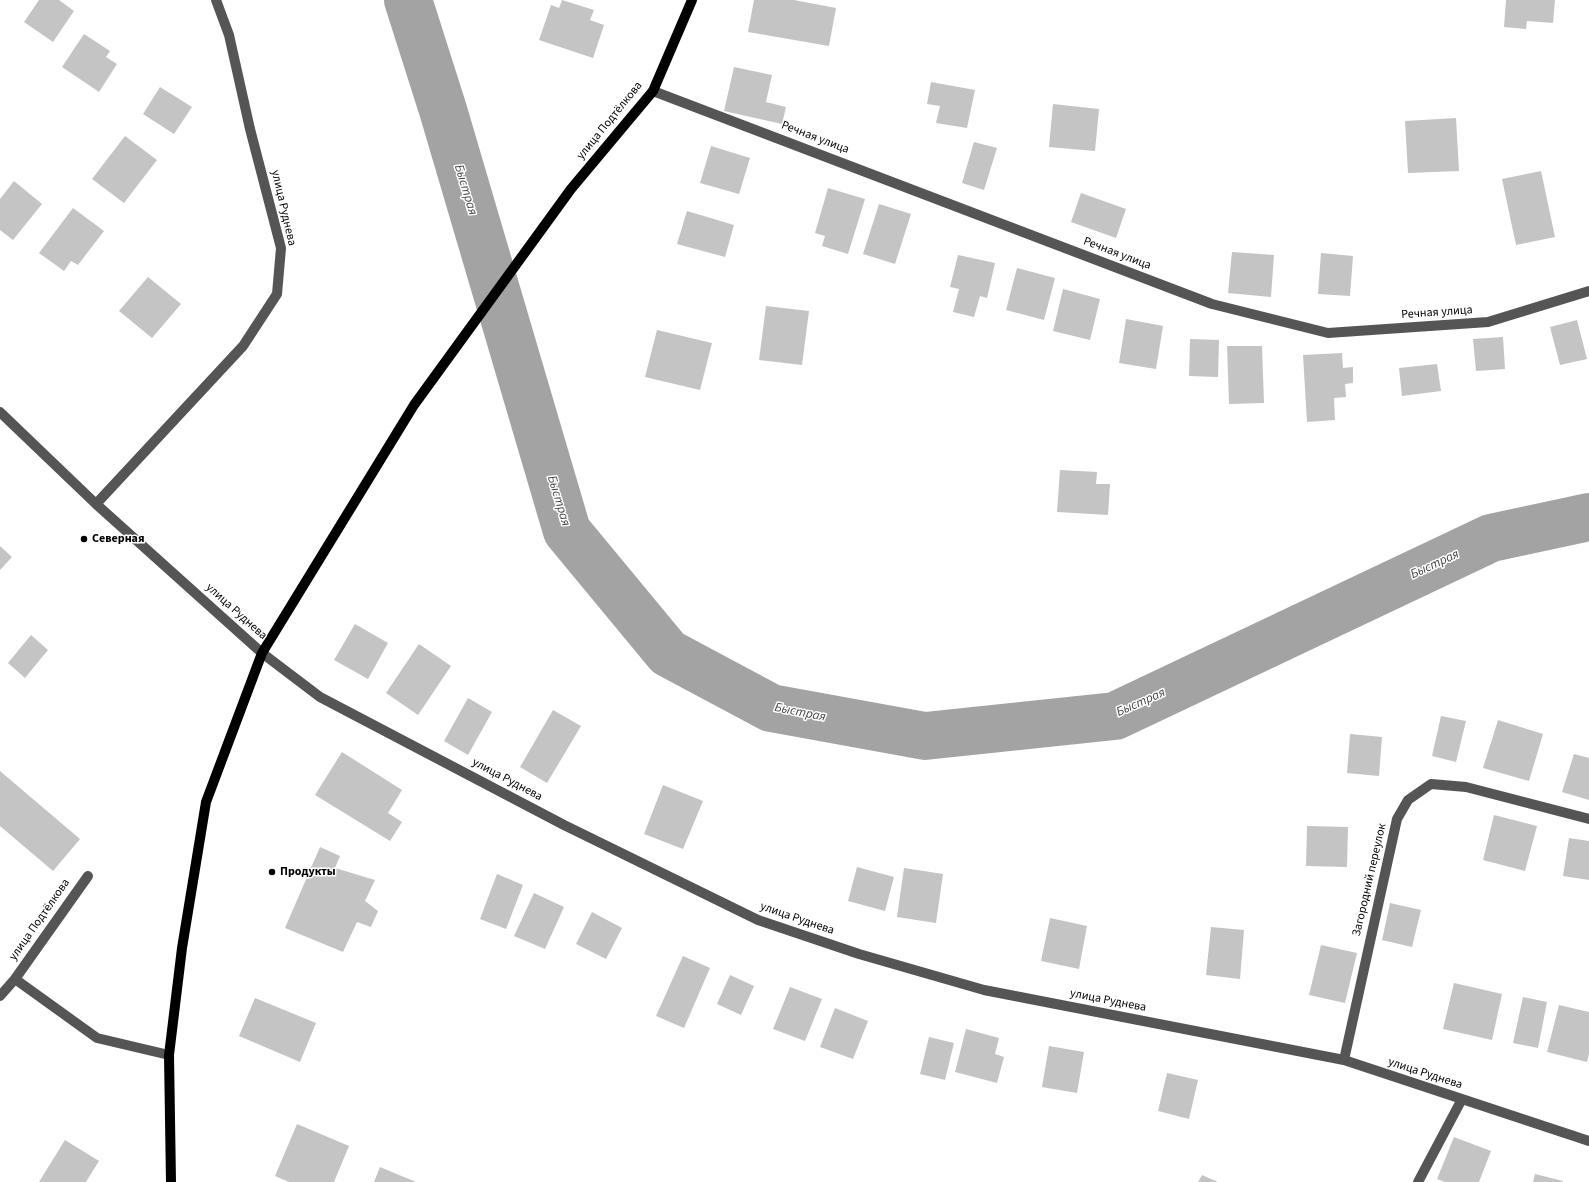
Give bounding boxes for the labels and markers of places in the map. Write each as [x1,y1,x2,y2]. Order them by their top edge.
place label: Северная [92,532,144,546]
marker: Северная [79,534,89,544]
place label: Продукты [280,865,336,879]
marker: Продукты [267,867,277,877]

